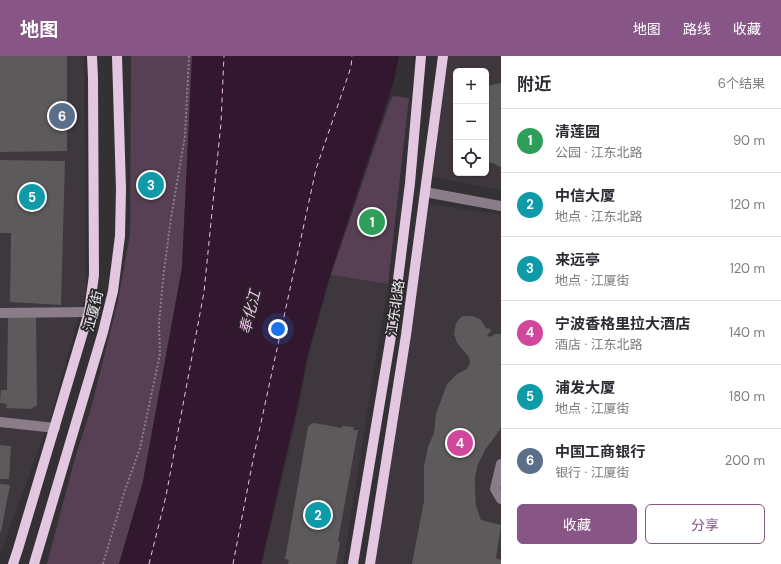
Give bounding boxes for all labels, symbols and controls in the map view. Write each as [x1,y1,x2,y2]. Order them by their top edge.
text: 地图 [20,17,58,42]
text: 地图 [633,20,661,38]
text: 路线 [683,20,711,38]
text: 收藏 [733,20,761,38]
map controls [453,68,489,176]
button: + [453,68,489,104]
text: 附近 [517,73,551,95]
text: 6个结果 [718,75,765,92]
pin: 6 [49,101,75,131]
button: − [453,104,489,140]
text: 清莲园 [555,122,600,142]
text: 1 [528,132,532,149]
text: 90 m [733,132,765,149]
button: locate [453,140,489,176]
text: 公园 · 江东北路 [555,144,643,161]
pin: 3 [138,170,164,200]
pin: 5 [19,182,45,212]
text: 中信大厦 [555,186,615,206]
text: 2 [526,196,534,213]
text: 120 m [730,196,765,213]
pin: 1 [359,207,385,237]
text: 地点 · 江东北路 [555,208,643,225]
text: 来远亭 [555,250,600,270]
text: 3 [526,260,534,277]
text: 120 m [730,260,765,277]
text: 地点 · 江厦街 [555,272,630,289]
street label: 江东北路 [382,279,408,337]
water label: 奉化江 [235,286,266,336]
street label: 江厦街 [79,288,107,334]
text: 宁波香格里拉大酒店 [555,314,690,334]
your location [268,319,288,339]
text: 4 [526,324,534,341]
text: 140 m [729,324,765,341]
text: 酒店 · 江东北路 [555,336,643,353]
text: 浦发大厦 [555,378,615,398]
text: 5 [526,388,534,405]
text: 180 m [729,388,765,405]
text: 地点 · 江厦街 [555,400,630,417]
pin: 4 [447,428,473,458]
text: 中国工商银行 [555,442,645,462]
text: 6 [526,452,534,469]
text: 200 m [725,452,765,469]
text: 银行 · 江厦街 [555,464,630,481]
pin: 2 [305,500,331,530]
button: 收藏 [517,504,637,544]
button: 分享 [645,504,765,544]

